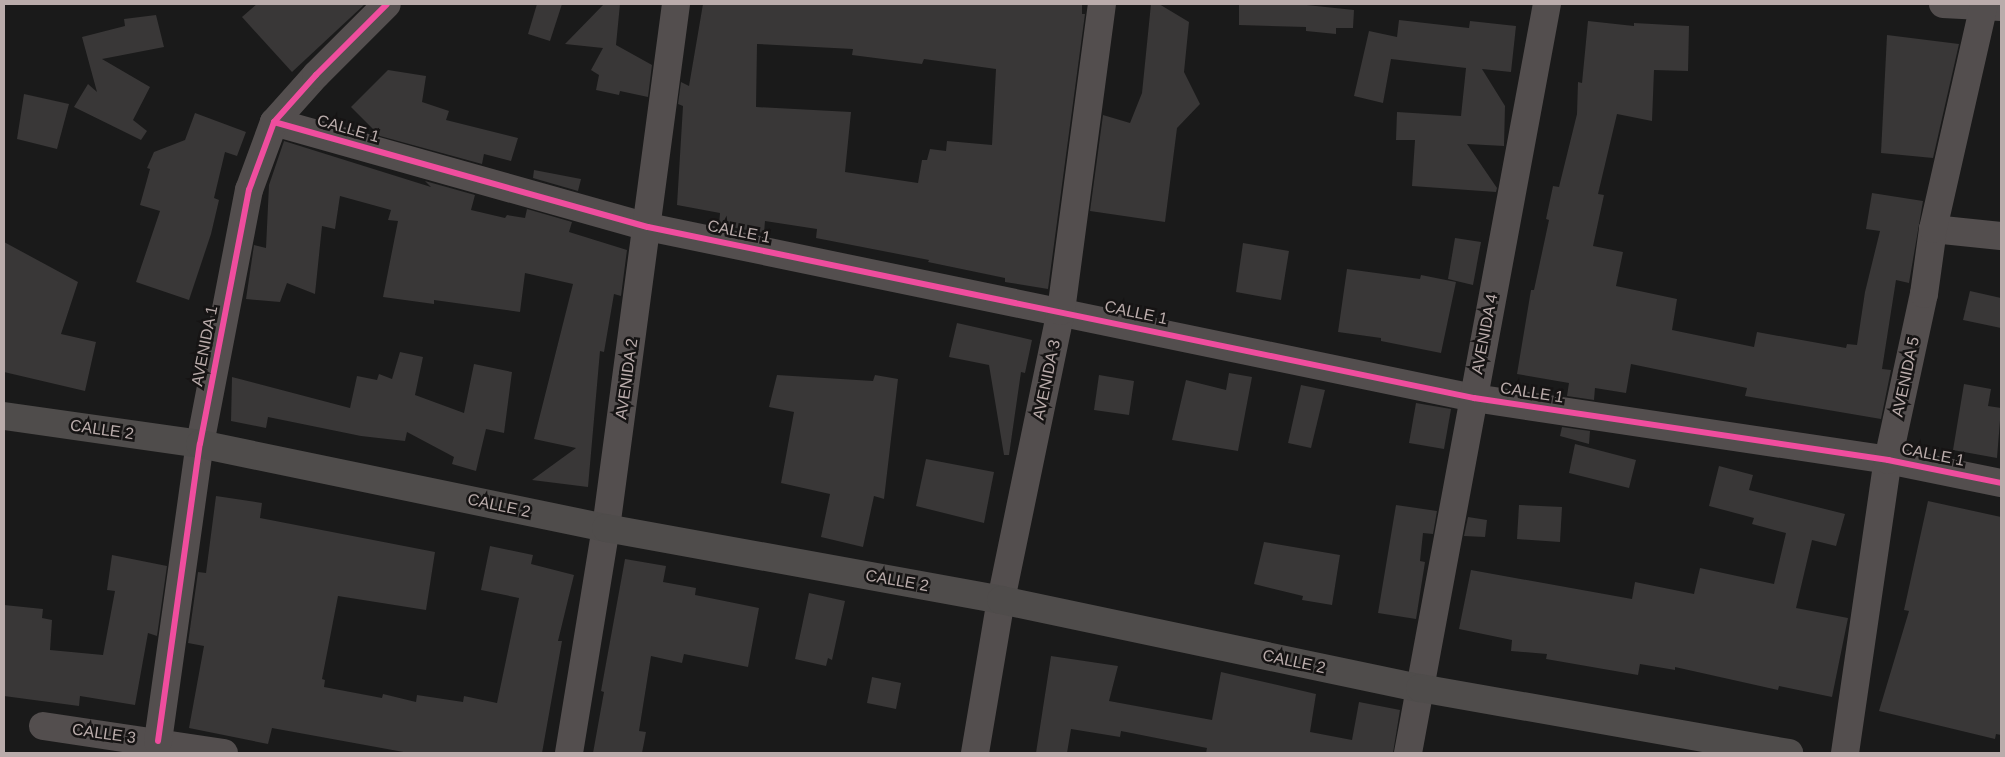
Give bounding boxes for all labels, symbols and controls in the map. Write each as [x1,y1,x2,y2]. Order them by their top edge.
street label: CALLE 1 [315,111,381,147]
street label: CALLE 1 [706,216,772,248]
street label: AVENIDA 4 [1468,292,1502,376]
street label: CALLE 1 [1103,297,1169,329]
street label: AVENIDA 1 [188,304,222,388]
street label: AVENIDA 5 [1888,335,1924,419]
street label: AVENIDA 2 [612,337,642,421]
street label: AVENIDA 3 [1029,338,1065,422]
street label: CALLE 1 [1499,379,1565,407]
street label: CALLE 2 [69,416,135,444]
street label: CALLE 1 [1900,439,1966,471]
street label: CALLE 2 [466,490,532,522]
street label: CALLE 2 [864,566,930,596]
street label: CALLE 2 [1261,646,1327,678]
street label: CALLE 3 [71,720,137,748]

